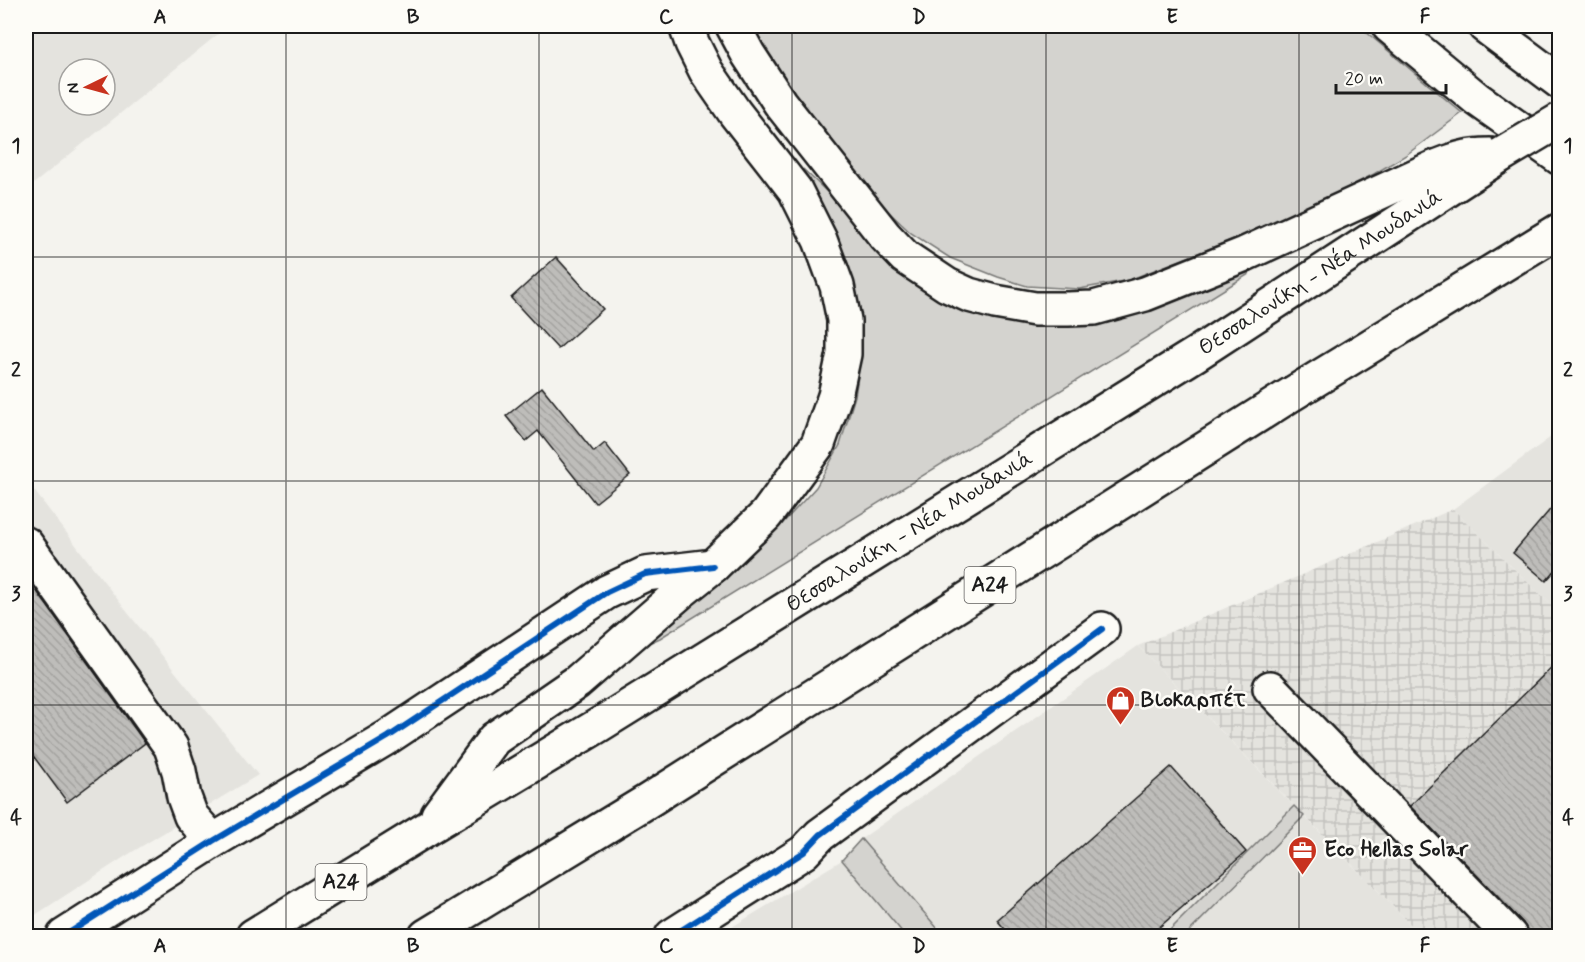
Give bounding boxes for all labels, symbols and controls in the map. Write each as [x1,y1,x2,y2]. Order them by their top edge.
text: A [153,4,167,31]
text: B [407,4,420,31]
text: C [659,4,674,31]
text: D [912,4,926,31]
text: E [1166,4,1178,31]
text: F [1420,4,1431,31]
north arrow [57,57,117,117]
scale bar [1336,57,1446,95]
text: 20 m [1345,67,1383,91]
text: N [63,82,84,94]
text: 1 [12,133,20,160]
text: 1 [1564,133,1572,160]
street label: Θεσσαλονίκη - Νέα Μουδανιά [1193,183,1448,362]
text: 2 [11,357,21,384]
text: 2 [1563,357,1573,384]
street label: Θεσσαλονίκη - Νέα Μουδανιά [781,445,1039,619]
road number: Α24 [964,567,1016,603]
text: 3 [11,581,21,608]
text: 3 [1563,581,1573,608]
shop icon: Βιοκαρπέτ [1104,684,1136,726]
place label: Βιοκαρπέτ [1141,685,1246,714]
text: 4 [10,805,22,832]
text: 4 [1562,805,1574,832]
office icon: Eco Hellas Solar [1287,834,1319,876]
place label: Eco Hellas Solar [1324,836,1469,864]
road number: Α24 [316,864,366,900]
text: A [153,933,167,960]
text: B [407,933,420,960]
text: C [659,933,674,960]
text: D [912,933,926,960]
text: E [1166,933,1178,960]
text: F [1420,933,1431,960]

